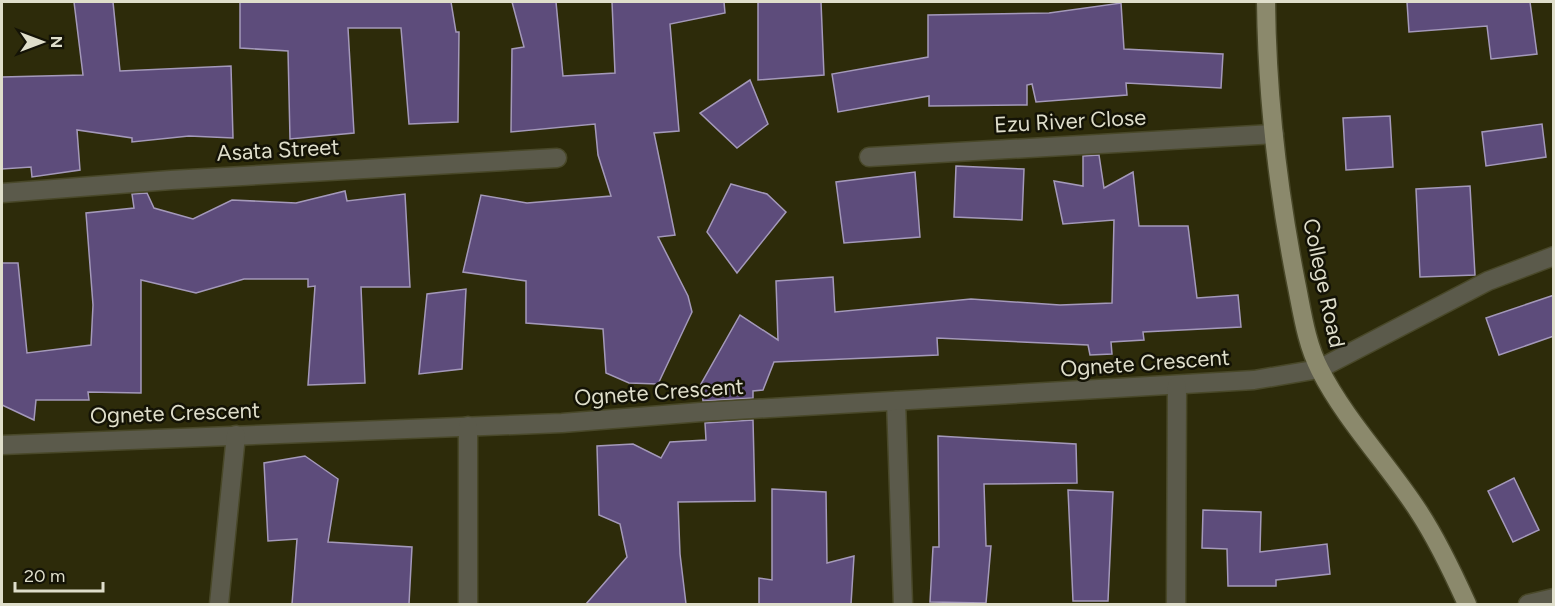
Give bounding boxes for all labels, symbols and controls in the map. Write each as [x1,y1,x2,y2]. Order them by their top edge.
north arrow [12,12,72,72]
text: N [47,36,66,48]
street label: Ezu River Close [993,104,1147,138]
street label: Asata Street [216,133,340,167]
street label: College Road [1297,216,1351,350]
street label: Ognete Crescent [1059,344,1231,382]
street label: Ognete Crescent [573,373,745,411]
street label: Ognete Crescent [90,397,260,429]
scale bar [15,555,104,593]
text: 20 m [24,565,65,587]

